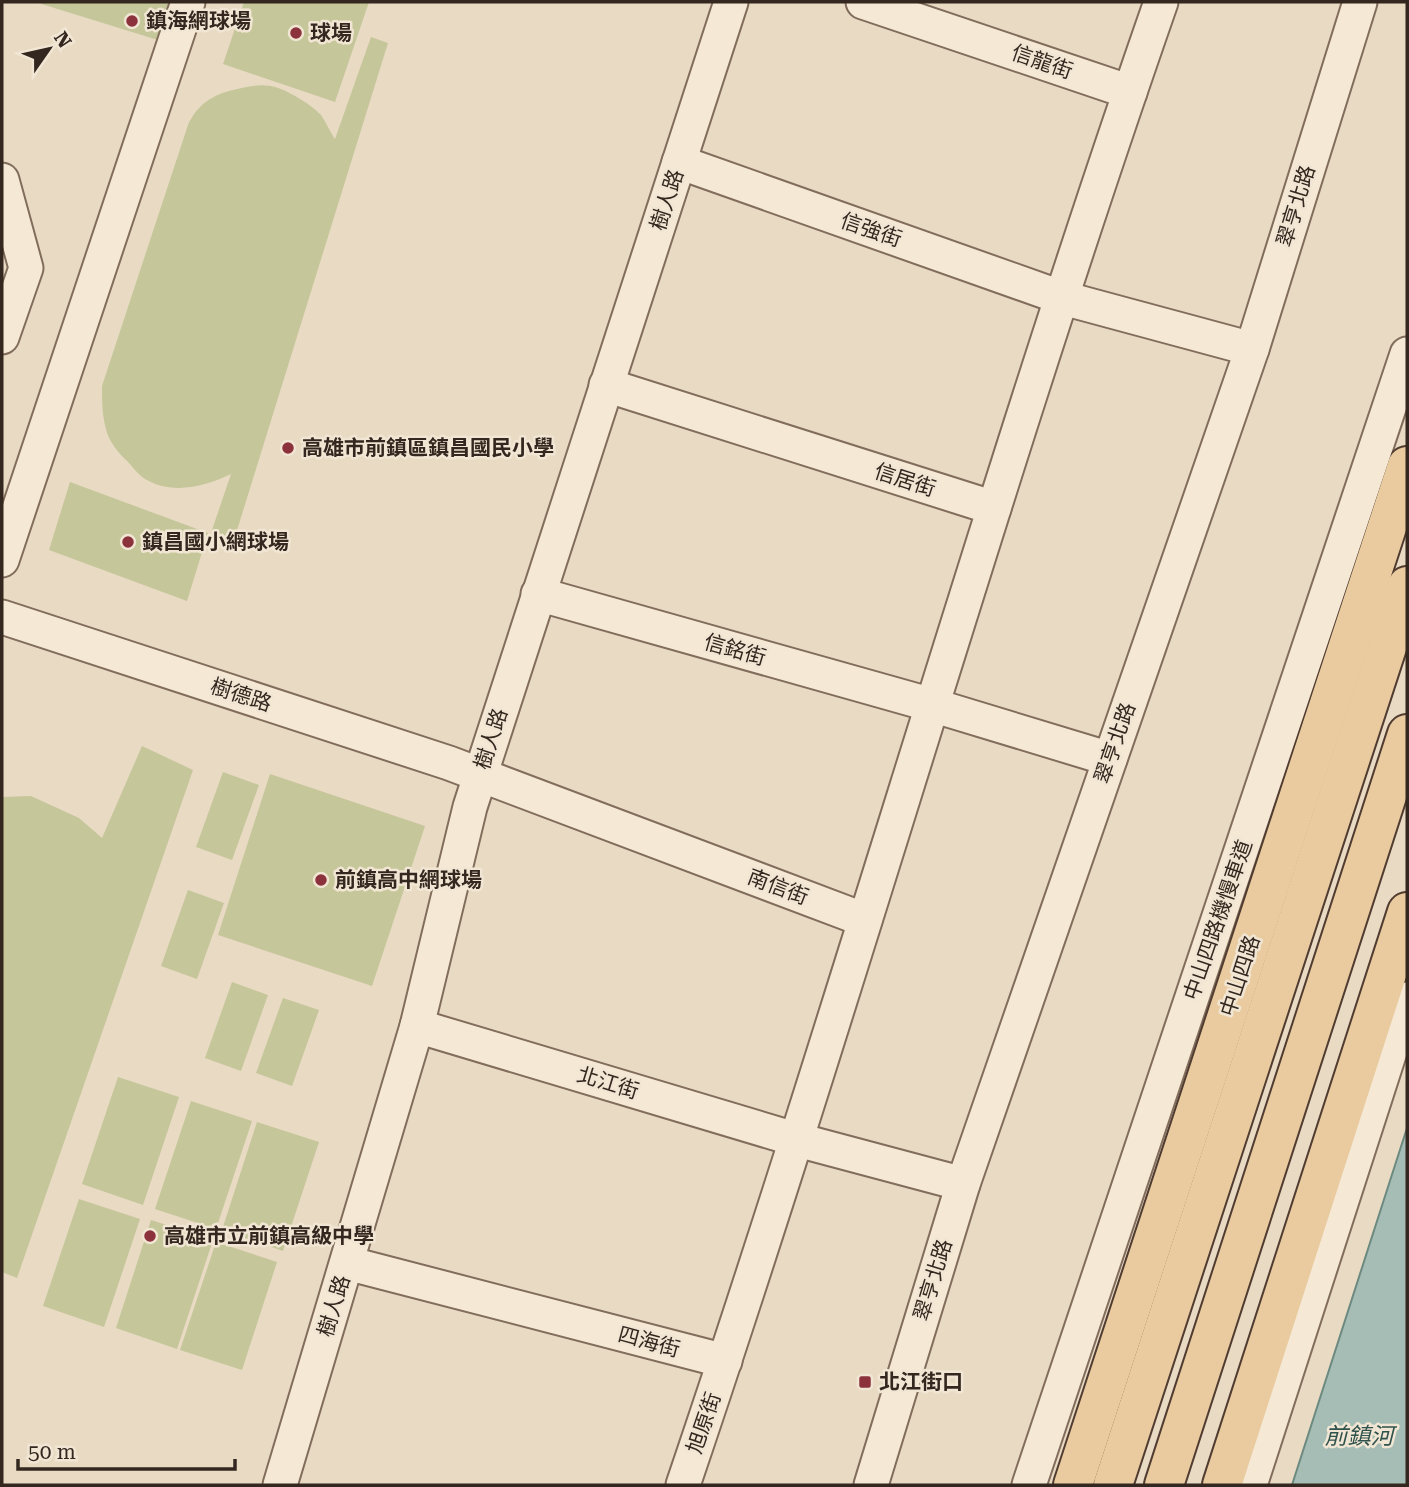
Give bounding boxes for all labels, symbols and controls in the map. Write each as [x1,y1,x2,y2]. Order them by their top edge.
place label: 鎮海網球場 [146,9,251,33]
marker: 鎮海網球場 [124,13,140,29]
north arrow [14,14,84,84]
place label: 球場 [310,21,352,45]
marker: 球場 [288,25,304,41]
text: N [49,27,77,53]
street label: 信龍街 [1008,40,1076,84]
street label: 翠亨北路 [1272,162,1320,250]
street label: 樹人路 [646,166,688,234]
street label: 信強街 [837,208,905,252]
place label: 高雄市前鎮區鎮昌國民小學 [302,436,554,460]
marker: 高雄市前鎮區鎮昌國民小學 [280,440,296,456]
street label: 信居街 [871,459,939,501]
place label: 鎮昌國小網球場 [142,530,289,554]
marker: 鎮昌國小網球場 [120,534,136,550]
street label: 信銘街 [701,630,769,670]
street label: 樹德路 [207,674,275,716]
street label: 翠亨北路 [1090,699,1140,787]
street label: 樹人路 [470,705,512,773]
street label: 中山四路機慢車道 [1179,836,1257,1004]
street label: 南信街 [744,865,812,909]
place label: 前鎮高中網球場 [335,868,482,892]
marker: 前鎮高中網球場 [313,872,329,888]
street label: 中山四路 [1215,932,1265,1020]
street label: 北江街 [574,1062,642,1104]
place label: 高雄市立前鎮高級中學 [164,1224,374,1248]
marker: 高雄市立前鎮高級中學 [142,1228,158,1244]
street label: 翠亨北路 [909,1236,957,1324]
street label: 樹人路 [313,1272,355,1340]
street label: 四海街 [615,1322,683,1362]
place label: 北江街口 [879,1370,963,1394]
marker: 北江街口 [857,1374,873,1390]
street label: 旭原街 [682,1389,726,1457]
water label: 前鎮河 [1325,1423,1398,1450]
scale bar [18,1428,234,1472]
text: 50 m [28,1440,76,1464]

